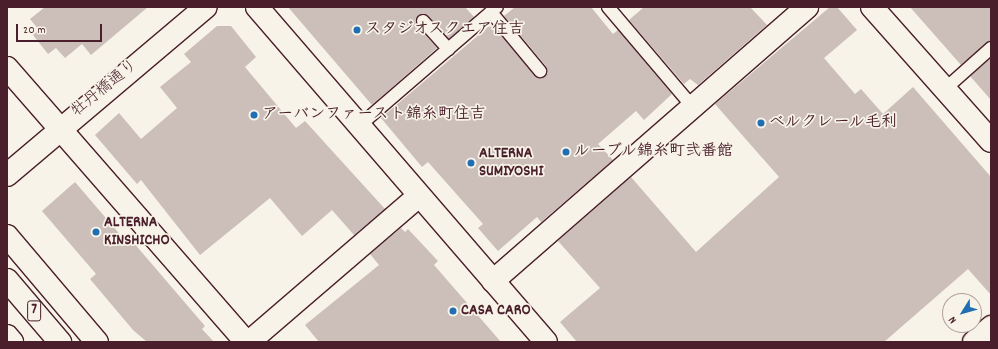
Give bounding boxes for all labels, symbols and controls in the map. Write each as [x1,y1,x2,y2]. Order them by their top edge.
scale bar [18,16,104,42]
place label: スタジオスクエア住吉 [365,20,525,40]
text: 20 m [23,22,46,39]
marker: スタジオスクエア住吉 [352,25,362,35]
street label: 牡丹橋通り [68,56,142,122]
place label: アーバンファースト錦糸町住吉 [262,105,485,125]
marker: アーバンファースト錦糸町住吉 [249,110,259,120]
place label: ベルクレール毛利 [769,113,898,133]
marker: ベルクレール毛利 [756,118,766,128]
place label: ルーブル錦糸町弐番館 [574,142,735,162]
place label: ALTERNA SUMIYOSHI [479,144,543,182]
marker: ルーブル錦糸町弐番館 [561,147,571,157]
marker: ALTERNA SUMIYOSHI [466,158,476,168]
place label: ALTERNA KINSHICHO [104,213,170,251]
marker: ALTERNA KINSHICHO [91,227,101,237]
north arrow [942,293,982,333]
road number: 7 [27,298,41,324]
place label: CASA CARO [461,301,531,321]
marker: CASA CARO [448,306,458,316]
text: N [945,313,961,327]

